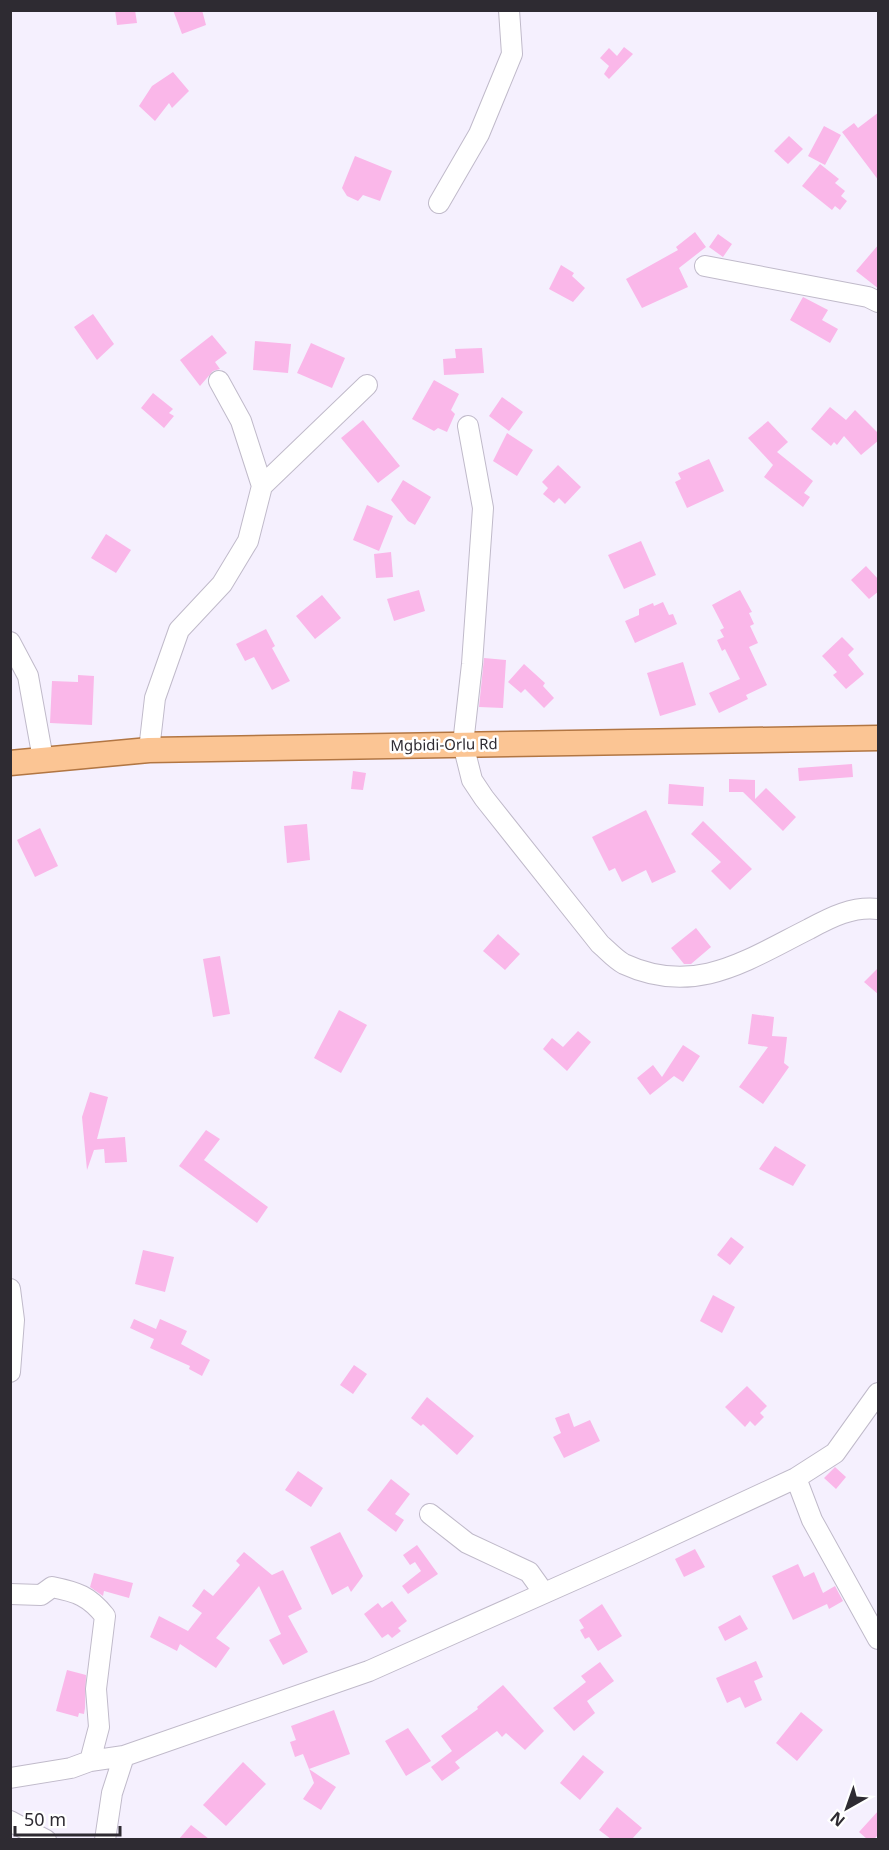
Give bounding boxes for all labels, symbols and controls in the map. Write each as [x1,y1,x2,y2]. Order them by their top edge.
street label: Mgbidi-Orlu Rd [390,733,498,755]
north arrow [817,1778,877,1838]
scale bar [15,1799,120,1837]
text: 50 m [24,1807,66,1831]
text: N [825,1807,849,1832]

